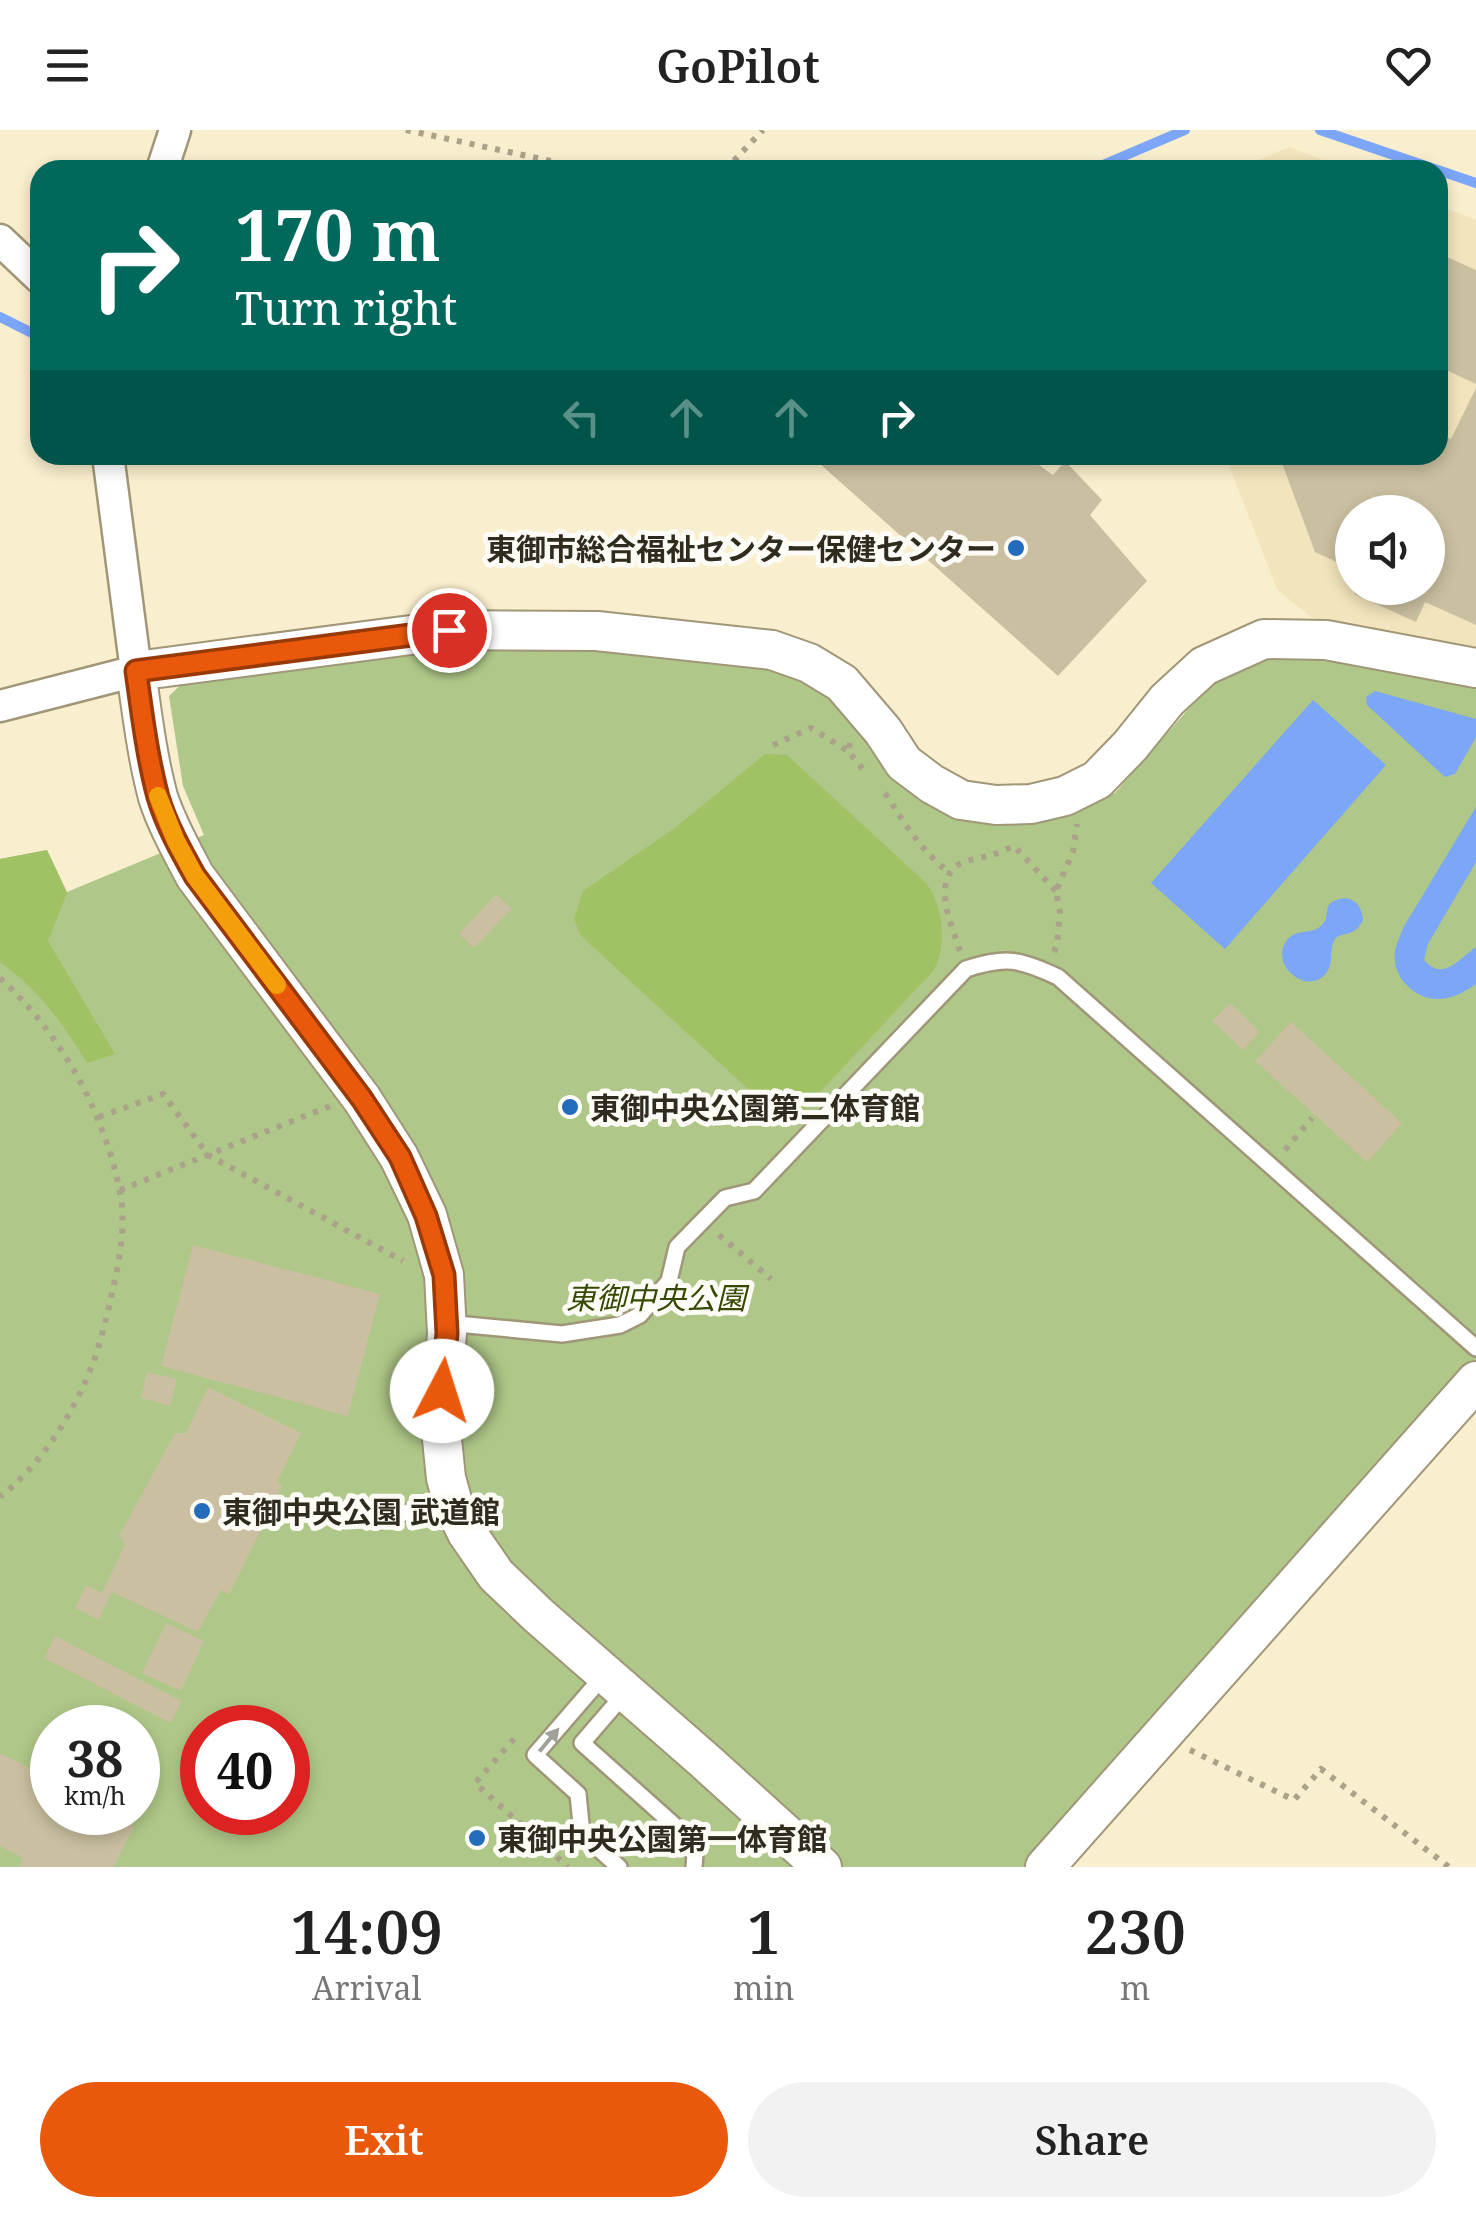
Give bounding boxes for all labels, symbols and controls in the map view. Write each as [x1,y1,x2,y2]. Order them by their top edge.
text: GoPilot [656,35,820,96]
icon: menu [40,38,95,93]
icon: heart [1381,38,1436,93]
text: 170 m [235,186,441,282]
icon: right [70,200,200,330]
text: Turn right [235,277,457,338]
icon: left [554,390,609,445]
icon: ahead [659,390,714,445]
icon: ahead [764,390,819,445]
icon: right [869,390,924,445]
map controls [1335,495,1445,605]
button: sound [1335,495,1445,605]
place label: 東御市総合福祉センター保健センター [486,528,996,569]
marker: 東御市総合福祉センター保健センター [1005,537,1027,559]
pin [407,588,492,673]
icon: arrive [422,603,477,658]
place label: 東御中央公園第二体育館 [590,1087,920,1128]
marker: 東御中央公園第二体育館 [559,1096,581,1118]
park label: 東御中央公園 [566,1277,750,1318]
position arrow [390,1339,494,1443]
place label: 東御中央公園 武道館 [222,1491,500,1532]
marker: 東御中央公園 武道館 [191,1500,213,1522]
speed limit sign: 40 [180,1705,310,1835]
text: 38 [67,1724,123,1792]
one-way arrow [537,1727,559,1752]
text: km/h [64,1778,126,1812]
place label: 東御中央公園第一体育館 [497,1818,827,1859]
marker: 東御中央公園第一体育館 [466,1827,488,1849]
text: 14:09 [290,1890,443,1972]
text: 1 [747,1890,781,1972]
text: 230 [1085,1890,1186,1972]
text: Arrival [312,1966,421,2009]
text: min [733,1966,794,2009]
text: m [1120,1966,1150,2009]
button: Exit [40,2082,728,2197]
button: Share [748,2082,1436,2197]

